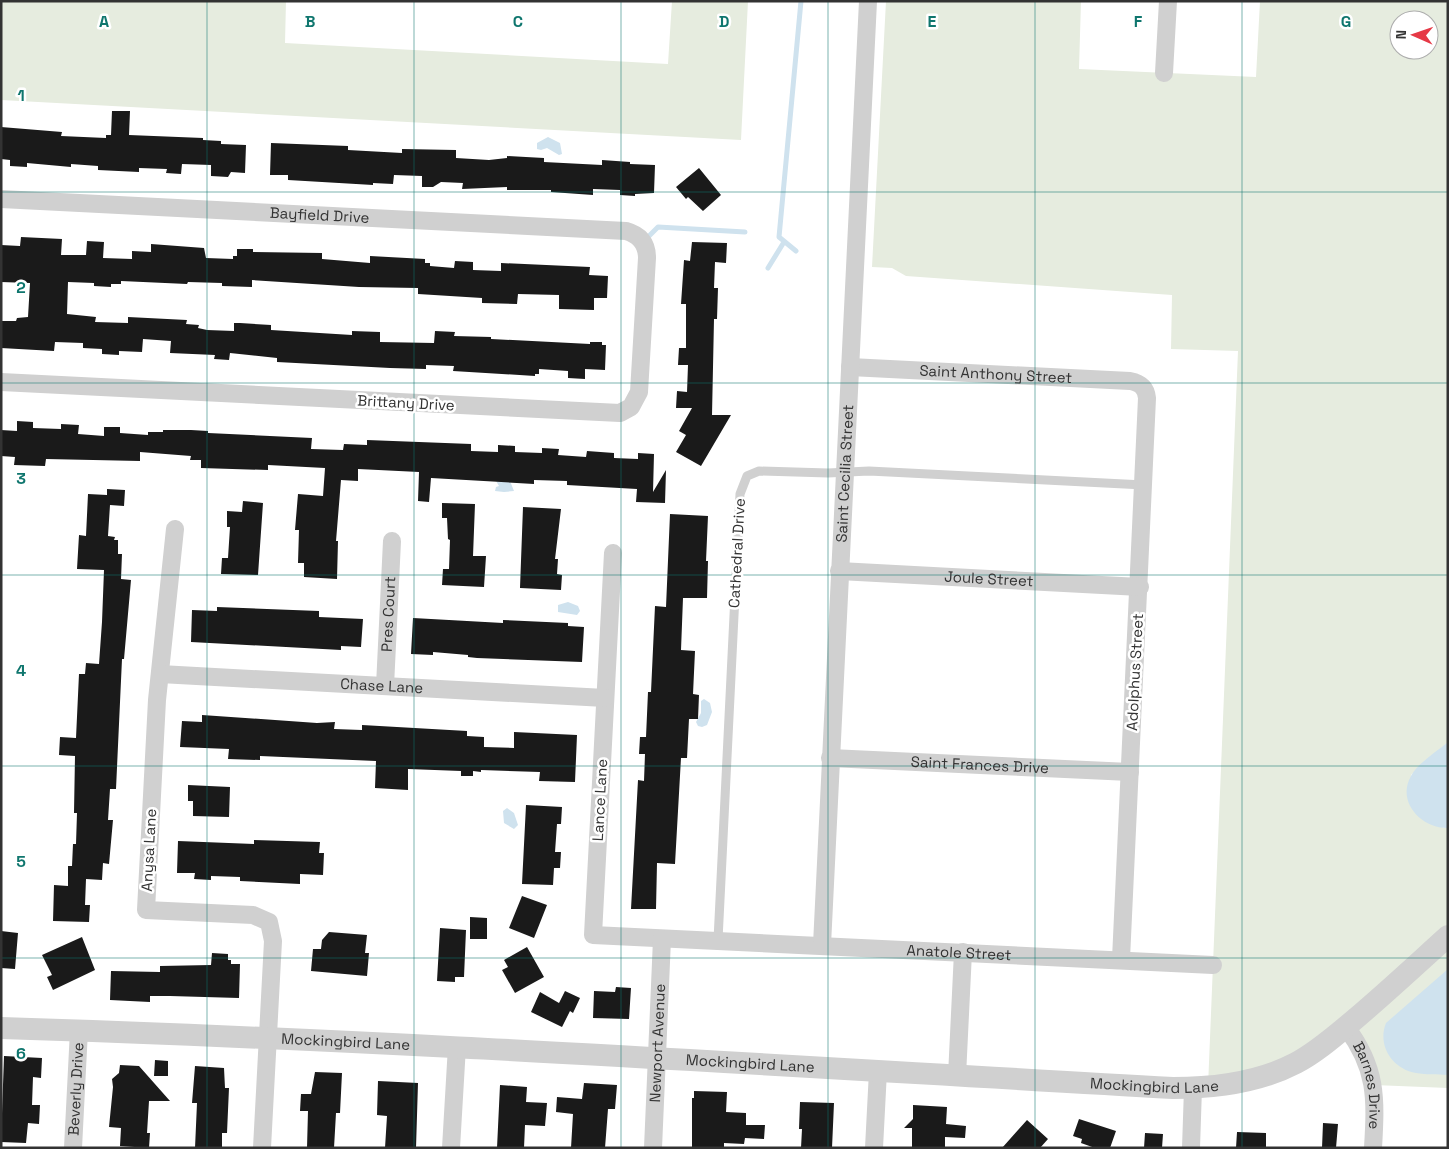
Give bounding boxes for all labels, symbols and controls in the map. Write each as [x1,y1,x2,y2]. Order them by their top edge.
north arrow [1389,10,1439,60]
text: A [99,11,109,32]
text: B [305,11,315,32]
text: C [513,11,523,32]
text: D [719,11,729,32]
text: E [928,11,937,32]
text: F [1134,11,1143,32]
text: G [1341,11,1351,32]
text: N [1392,30,1410,40]
text: 1 [17,85,25,106]
street label: Bayfield Drive [269,203,370,227]
text: 2 [16,277,26,298]
street label: Saint Anthony Street [919,360,1073,387]
street label: Brittany Drive [357,390,455,415]
street label: Saint Cecilia Street [832,404,857,543]
text: 3 [16,468,26,489]
street label: Cathedral Drive [724,497,749,608]
street label: Joule Street [944,567,1034,590]
street label: Pres Court [377,576,399,652]
street label: Adolphus Street [1122,613,1147,731]
text: 4 [16,660,26,681]
street label: Chase Lane [340,674,424,697]
street label: Saint Frances Drive [910,752,1049,777]
street label: Lance Lane [588,758,611,842]
street label: Anysa Lane [137,808,160,892]
text: 5 [16,851,26,872]
street label: Anatole Street [906,940,1012,964]
street label: Newport Avenue [645,983,669,1103]
street label: Mockingbird Lane [281,1029,411,1054]
street label: Barnes Drive [1349,1038,1384,1130]
street label: Beverly Drive [64,1042,87,1136]
text: 6 [16,1043,26,1064]
street label: Mockingbird Lane [685,1050,815,1076]
street label: Mockingbird Lane [1090,1073,1220,1097]

